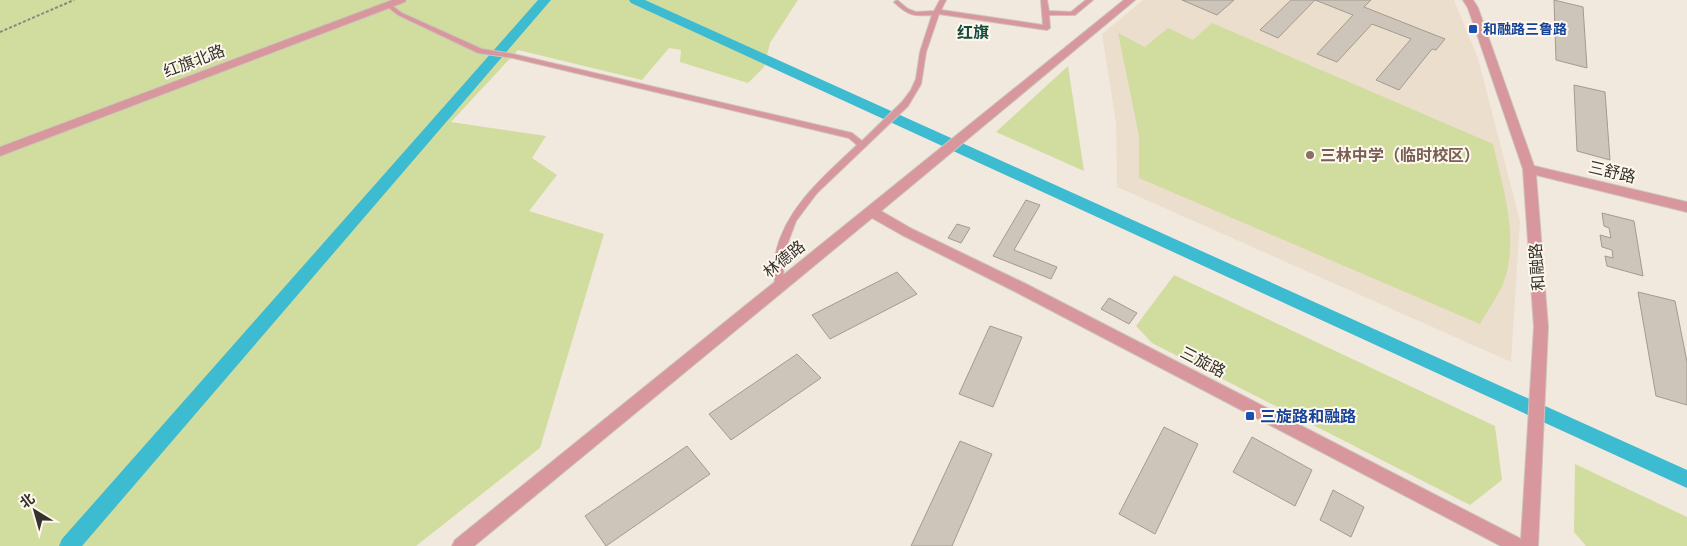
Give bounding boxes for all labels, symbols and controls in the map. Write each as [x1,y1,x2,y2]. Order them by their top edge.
place label: 和融路三鲁路 [1483,20,1567,38]
district label: 红旗 [957,23,989,42]
marker: 和融路三鲁路 [1467,23,1479,35]
street label: 红旗北路 [161,41,227,81]
place label: 三林中学（临时校区） [1320,146,1480,165]
marker: 三林中学（临时校区） [1304,149,1316,161]
street label: 三舒路 [1586,157,1638,187]
street label: 林德路 [759,237,809,281]
street label: 和融路 [1526,242,1548,292]
street label: 三旋路 [1177,343,1229,381]
place label: 三旋路和融路 [1260,407,1356,426]
marker: 三旋路和融路 [1244,410,1256,422]
north arrow [10,486,60,536]
text: 北 [16,489,38,512]

